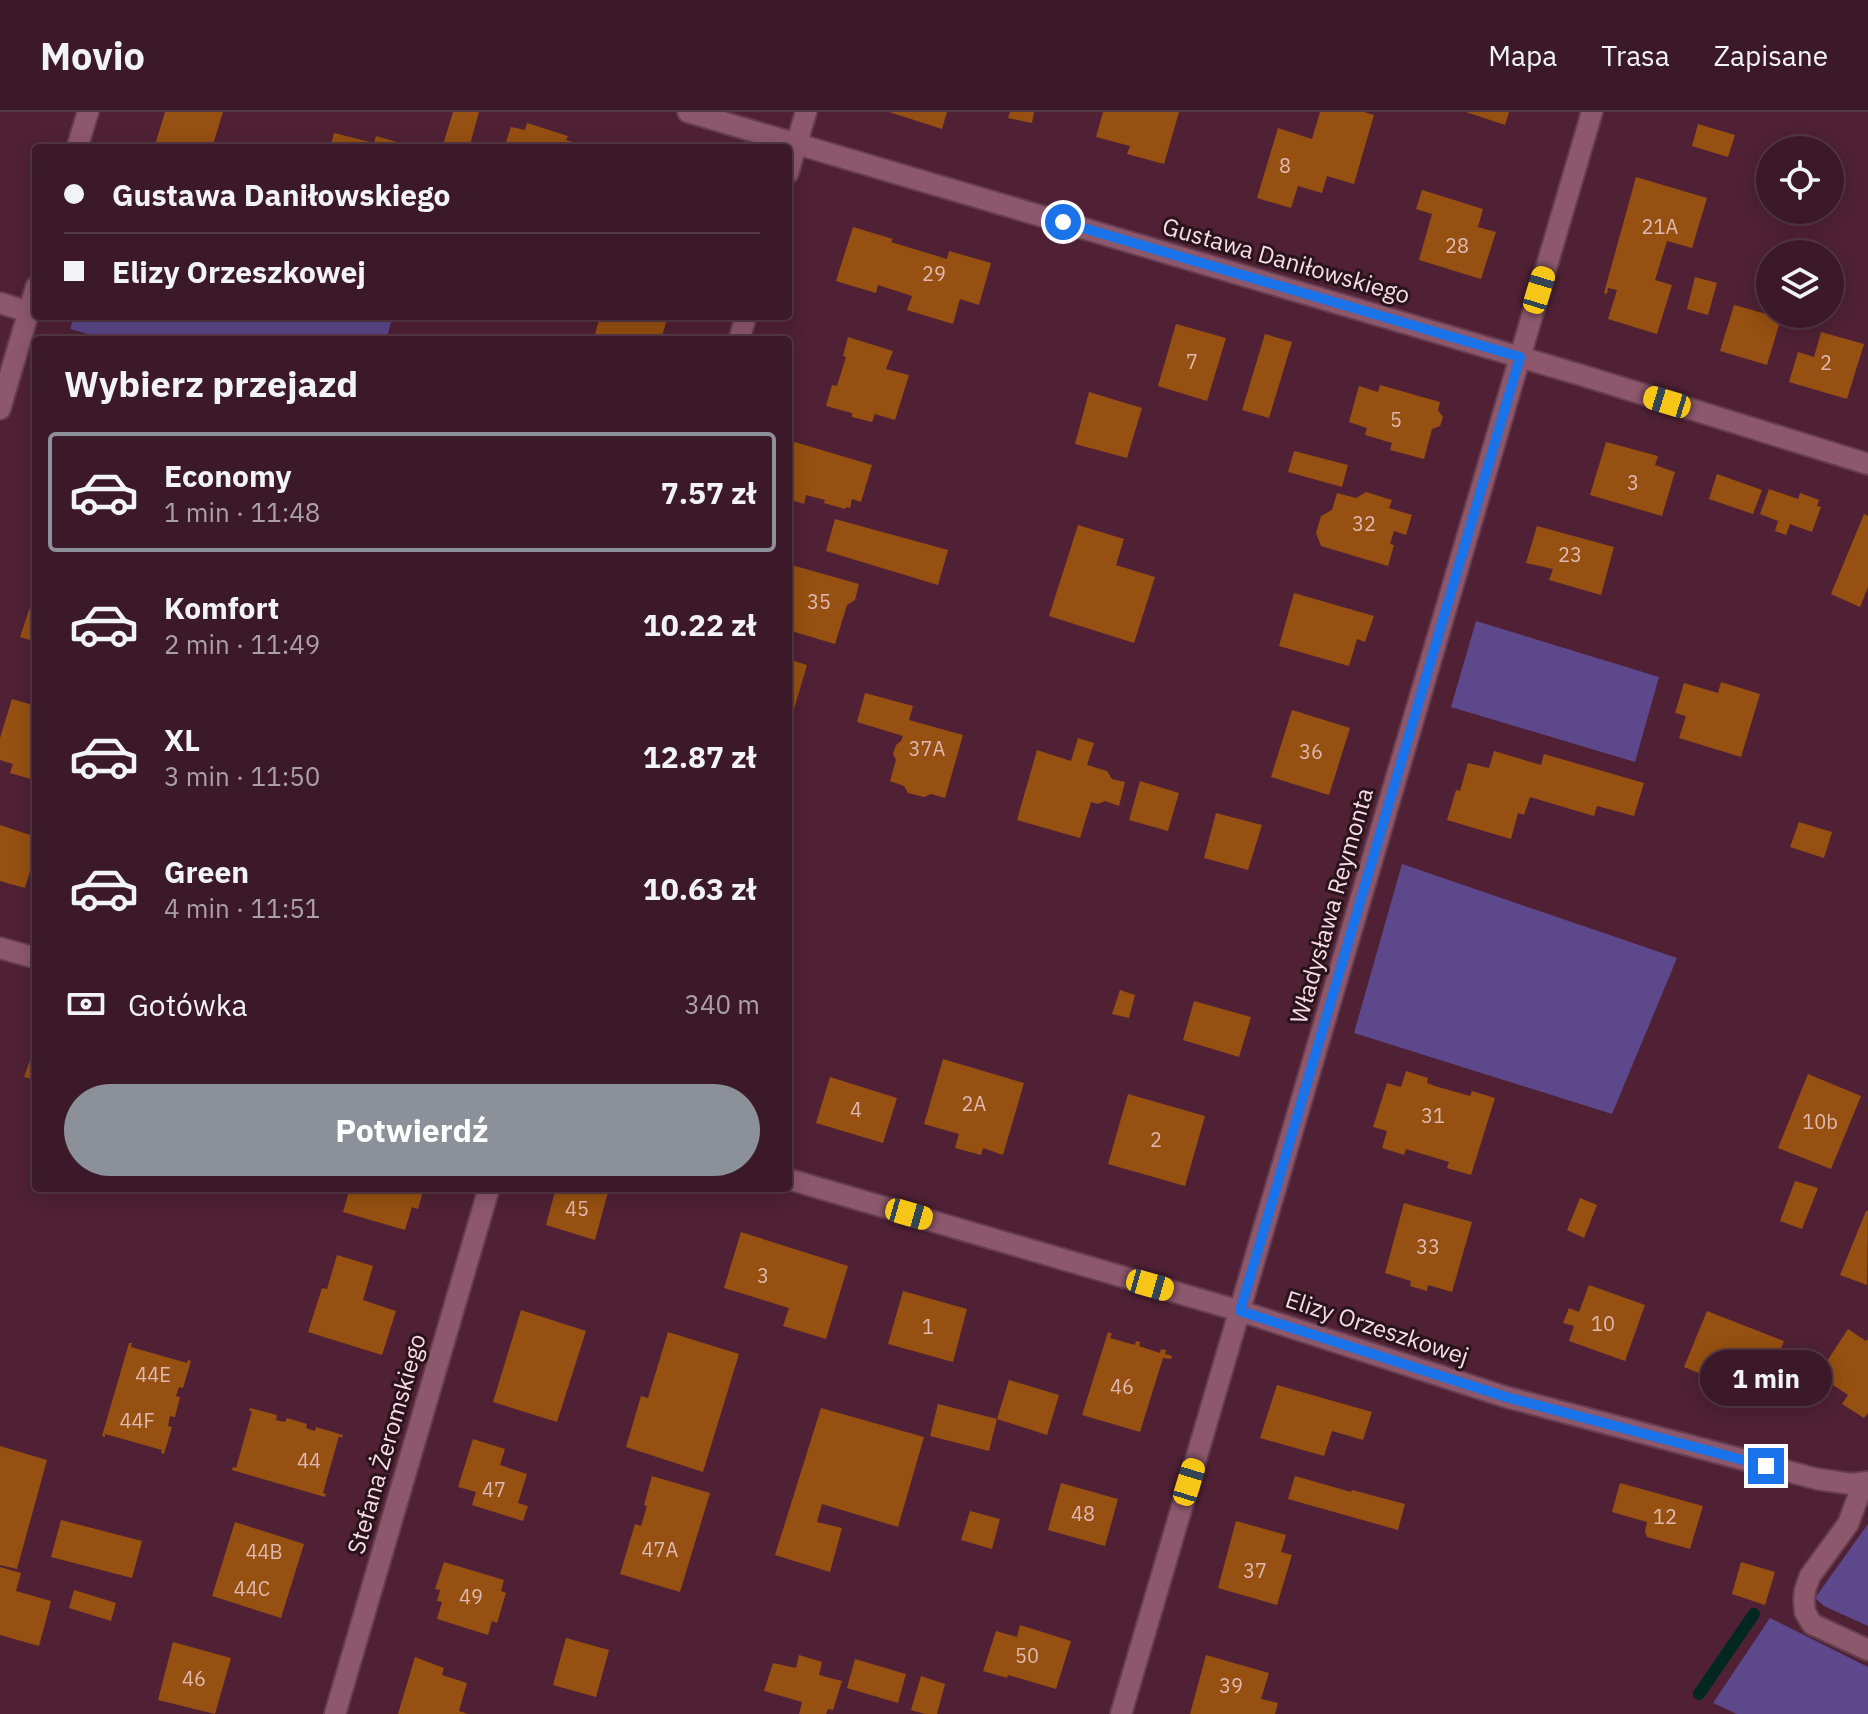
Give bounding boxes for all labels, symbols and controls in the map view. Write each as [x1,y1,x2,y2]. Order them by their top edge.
text: Movio [40,31,145,80]
text: Mapa [1488,37,1557,74]
text: Trasa [1601,37,1670,74]
text: Zapisane [1714,37,1828,74]
map controls [1756,136,1844,328]
button: locate [1756,136,1844,224]
house number: 8 [1279,152,1291,179]
text: Gustawa Daniłowskiego [112,175,450,214]
route start [1045,204,1081,240]
street label: Gustawa Daniłowskiego [1159,209,1414,311]
house number: 21A [1642,213,1679,240]
house number: 28 [1445,232,1469,259]
button: layers [1756,240,1844,328]
text: Elizy Orzeszkowej [112,252,366,291]
house number: 29 [922,260,946,287]
car [1521,264,1557,316]
house number: 7 [1186,348,1198,375]
house number: 2 [1820,349,1832,376]
text: Wybierz przejazd [64,360,358,407]
car [1641,384,1693,420]
house number: 5 [1390,406,1402,433]
icon: car [68,456,140,528]
text: Economy [164,456,292,495]
house number: 3 [1627,469,1639,496]
text: 7.57 zł [661,473,756,512]
text: 1 min · 11:48 [164,495,320,529]
house number: 32 [1352,510,1376,537]
house number: 23 [1558,541,1582,568]
icon: car [68,588,140,660]
text: Komfort [164,588,279,627]
house number: 35 [807,588,831,615]
text: 10.22 zł [643,605,756,644]
text: 2 min · 11:49 [164,627,320,661]
icon: car [68,720,140,792]
text: XL [164,720,200,759]
house number: 37A [909,735,946,762]
text: 12.87 zł [643,737,756,776]
house number: 36 [1299,738,1323,765]
text: 3 min · 11:50 [164,759,320,793]
street label: Władysława Reymonta [1282,784,1380,1027]
icon: car [68,852,140,924]
text: Green [164,852,249,891]
text: 10.63 zł [643,869,756,908]
text: 4 min · 11:51 [164,891,320,925]
icon: cash [64,982,108,1026]
text: Gotówka [128,985,247,1024]
text: 340 m [684,987,760,1021]
button: Potwierdź [64,1084,760,1176]
house number: 2A [962,1090,987,1117]
house number: 4 [850,1096,862,1123]
house number: 31 [1421,1102,1445,1129]
house number: 10b [1802,1108,1838,1135]
house number: 2 [1150,1126,1162,1153]
house number: 45 [565,1195,589,1222]
car [883,1196,935,1232]
house number: 33 [1416,1233,1440,1260]
house number: 3 [757,1262,769,1289]
car [1124,1267,1176,1303]
street label: Elizy Orzeszkowej [1282,1282,1473,1372]
house number: 10 [1591,1310,1615,1337]
house number: 1 [922,1313,934,1340]
street label: Stefana Żeromskiego [339,1330,433,1558]
callout: 1 min [1700,1350,1832,1406]
house number: 44E [135,1361,171,1388]
text: 1 min [1732,1361,1800,1395]
house number: 46 [1110,1373,1134,1400]
house number: 44F [119,1407,155,1434]
house number: 44 [297,1447,321,1474]
route end [1748,1448,1784,1484]
car [1171,1456,1207,1508]
house number: 47 [482,1476,506,1503]
house number: 48 [1071,1500,1095,1527]
house number: 12 [1653,1503,1677,1530]
house number: 47A [642,1536,679,1563]
house number: 44B [245,1538,283,1565]
house number: 37 [1243,1557,1267,1584]
house number: 44C [234,1575,270,1602]
house number: 49 [459,1583,483,1610]
house number: 50 [1015,1642,1039,1669]
house number: 46 [182,1665,206,1692]
house number: 39 [1219,1672,1243,1699]

